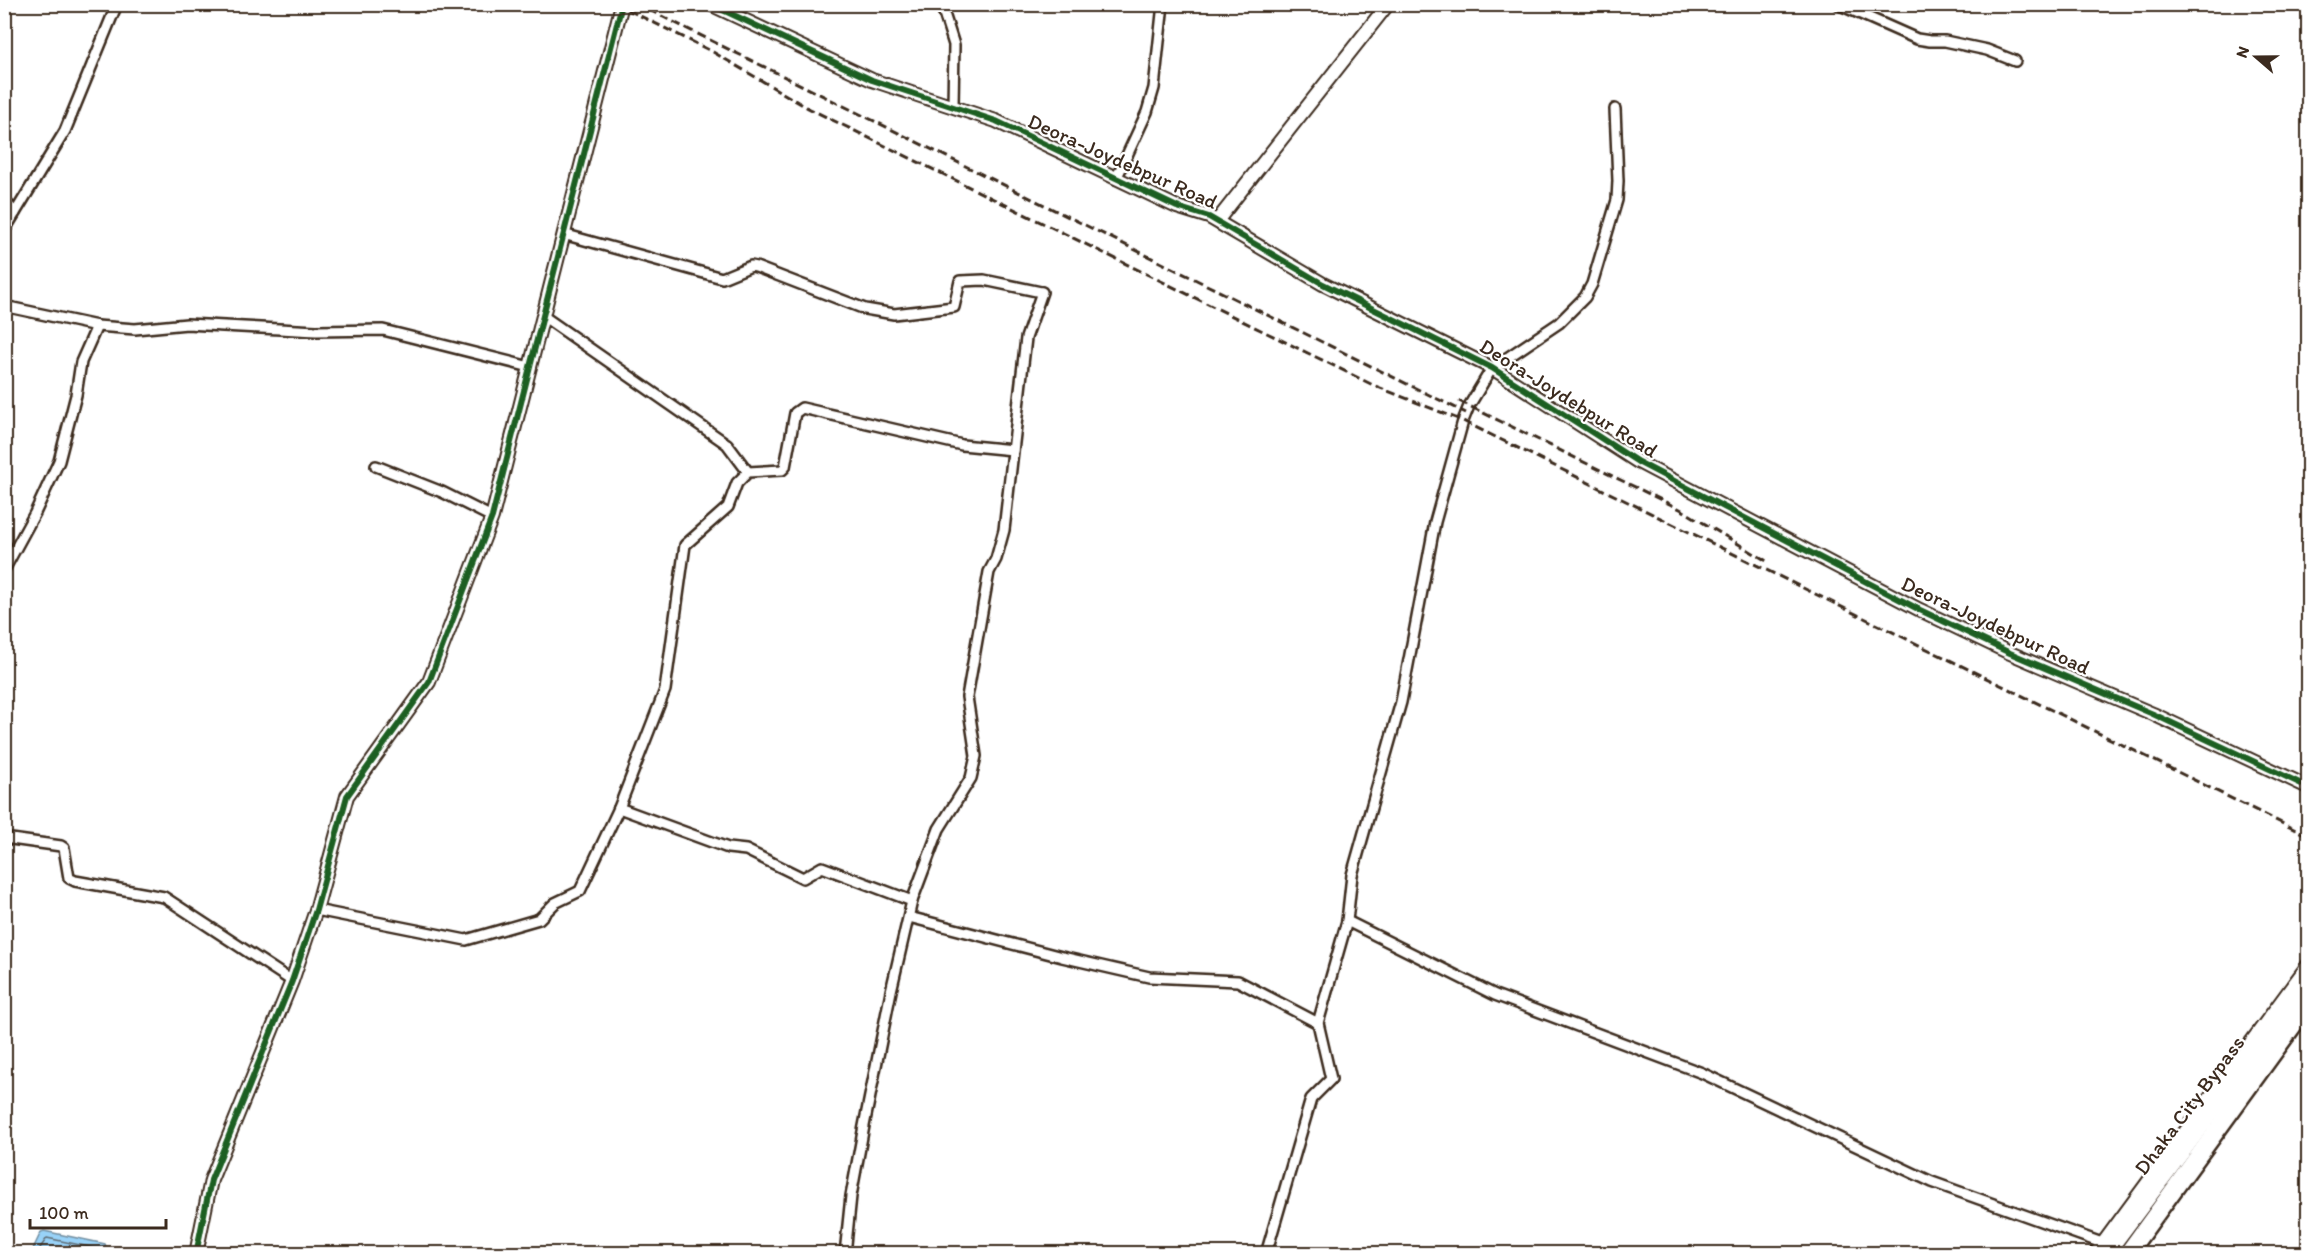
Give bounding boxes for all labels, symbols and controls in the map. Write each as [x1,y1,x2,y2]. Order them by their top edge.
north arrow [2226,27,2286,87]
text: N [2232,44,2253,60]
street label: Deora-Joydebpur Road [1024,108,1222,214]
street label: Deora-Joydebpur Road [1475,333,1663,463]
street label: Deora-Joydebpur Road [1898,570,2095,680]
street label: Dhaka City Bypass [2129,1031,2249,1179]
scale bar [30,1192,166,1230]
text: 100 m [39,1202,89,1224]

